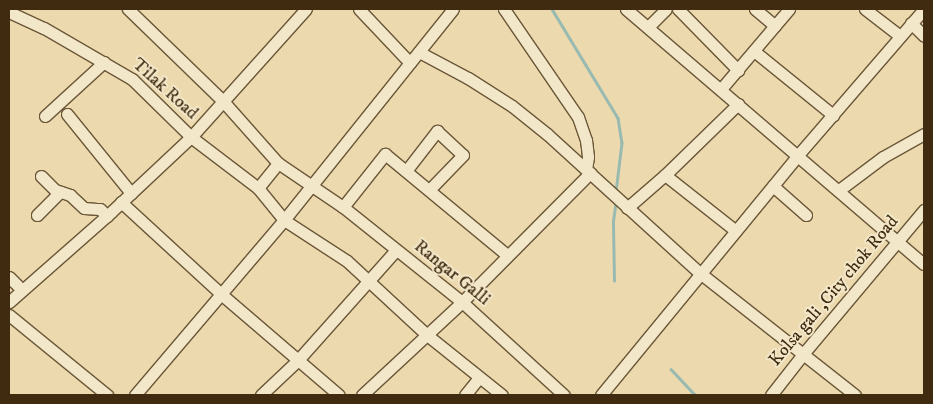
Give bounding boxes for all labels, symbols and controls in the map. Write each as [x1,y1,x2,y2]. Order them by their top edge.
street label: Tilak Road [128,54,202,124]
street label: Kolsa gali ,City chok Road [765,211,903,371]
street label: Rangar Galli [410,236,494,310]

